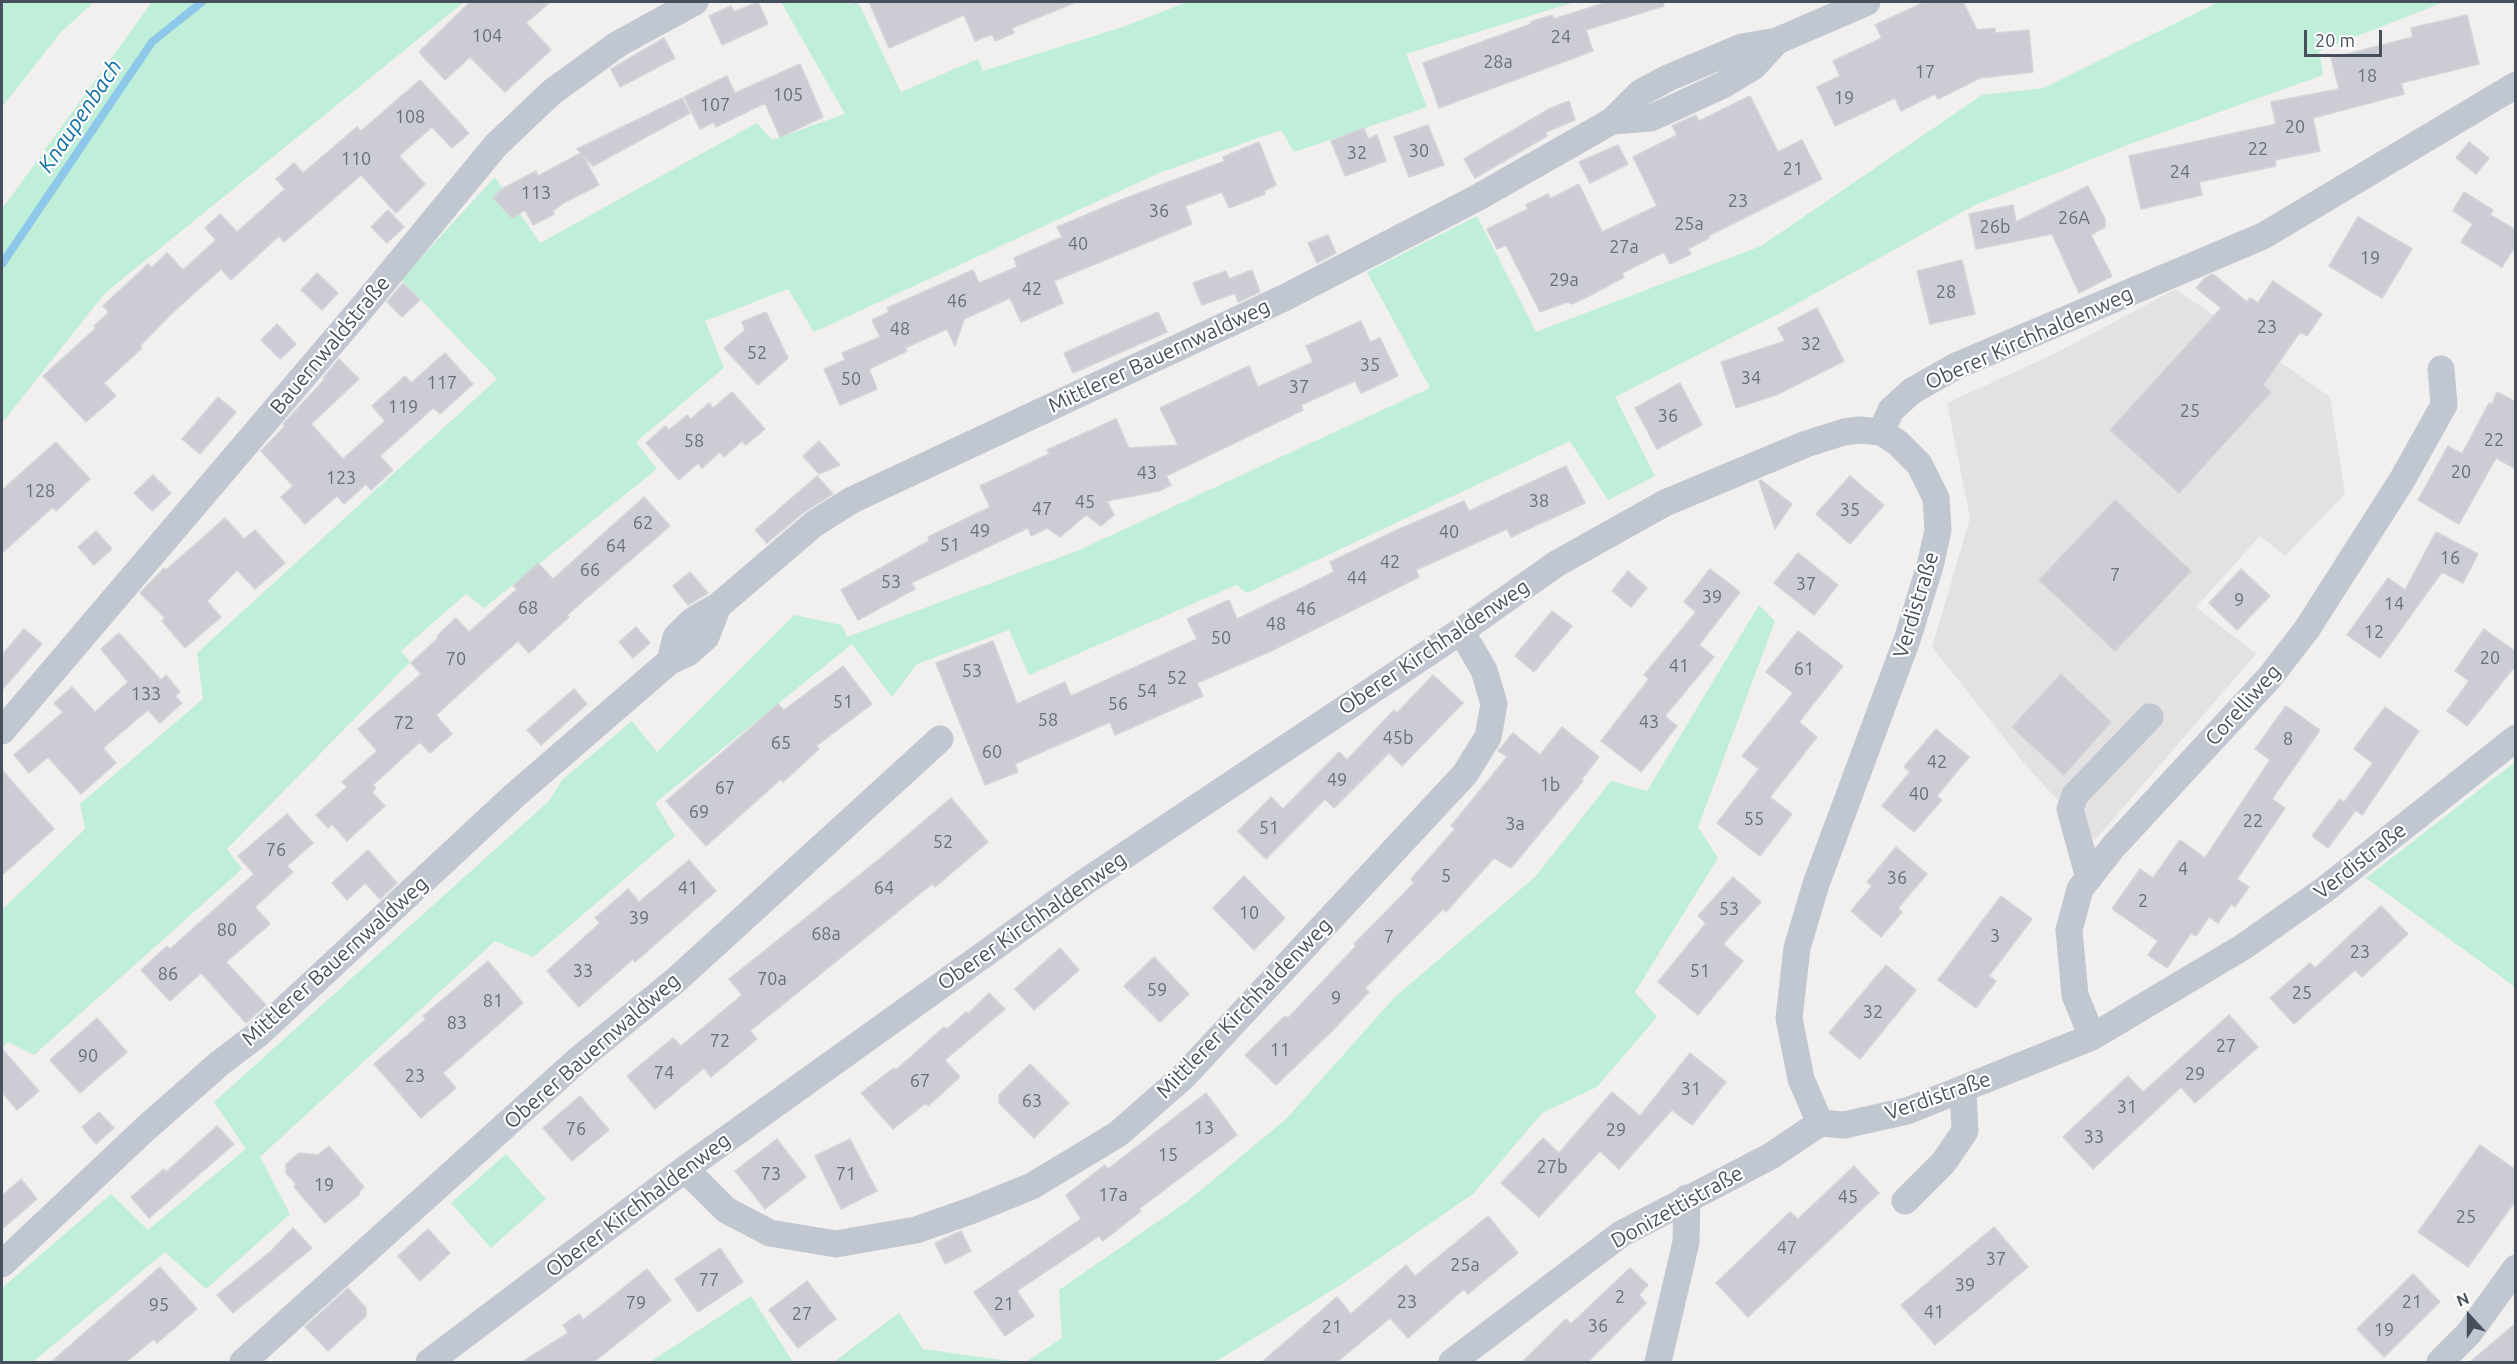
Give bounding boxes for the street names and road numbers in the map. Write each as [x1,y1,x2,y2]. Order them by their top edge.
street label: Bauernwaldstraße [265,271,395,419]
street label: Oberer Kirchhaldenweg [1921,281,2137,395]
street label: Mittlerer Bauernwaldweg [1044,294,1274,418]
street label: Verdistraße [1888,549,1944,661]
street label: Oberer Kirchhaldenweg [1334,574,1534,720]
street label: Corelliweg [2200,659,2286,751]
street label: Verdistraße [2309,817,2411,905]
street label: Oberer Kirchhaldenweg [933,846,1131,996]
street label: Mittlerer Bauernwaldweg [237,871,433,1051]
street label: Mittlerer Kirchhaldenweg [1151,912,1337,1104]
street label: Oberer Bauernwaldweg [499,968,685,1134]
street label: Verdistraße [1882,1066,1994,1126]
street label: Oberer Kirchhaldenweg [541,1127,735,1283]
street label: Donizettistraße [1607,1160,1747,1254]

